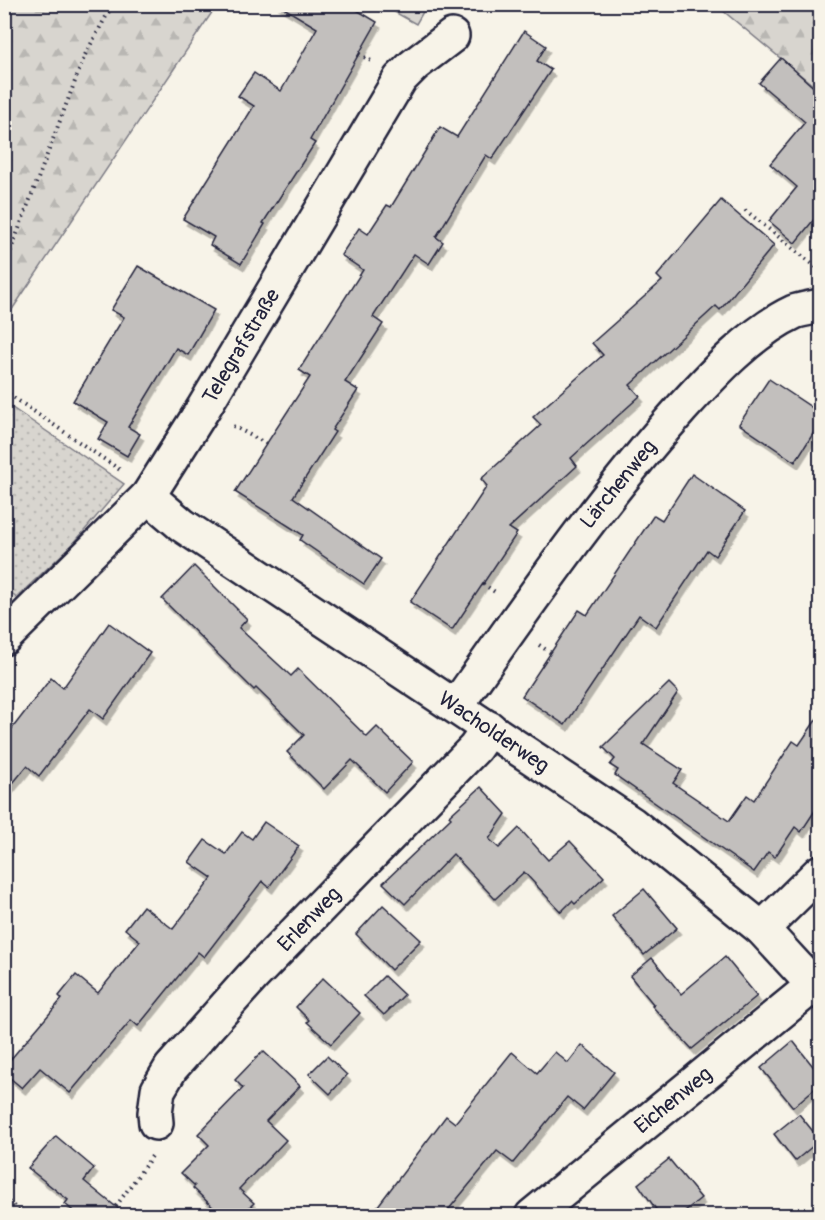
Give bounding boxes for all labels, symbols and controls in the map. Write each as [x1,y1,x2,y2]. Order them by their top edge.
street label: Telegrafstraße [197,283,287,409]
street label: Lärchenweg [574,434,662,534]
street label: Wacholderweg [433,685,554,779]
street label: Erlenweg [272,881,347,958]
street label: Eichenweg [629,1061,718,1140]

